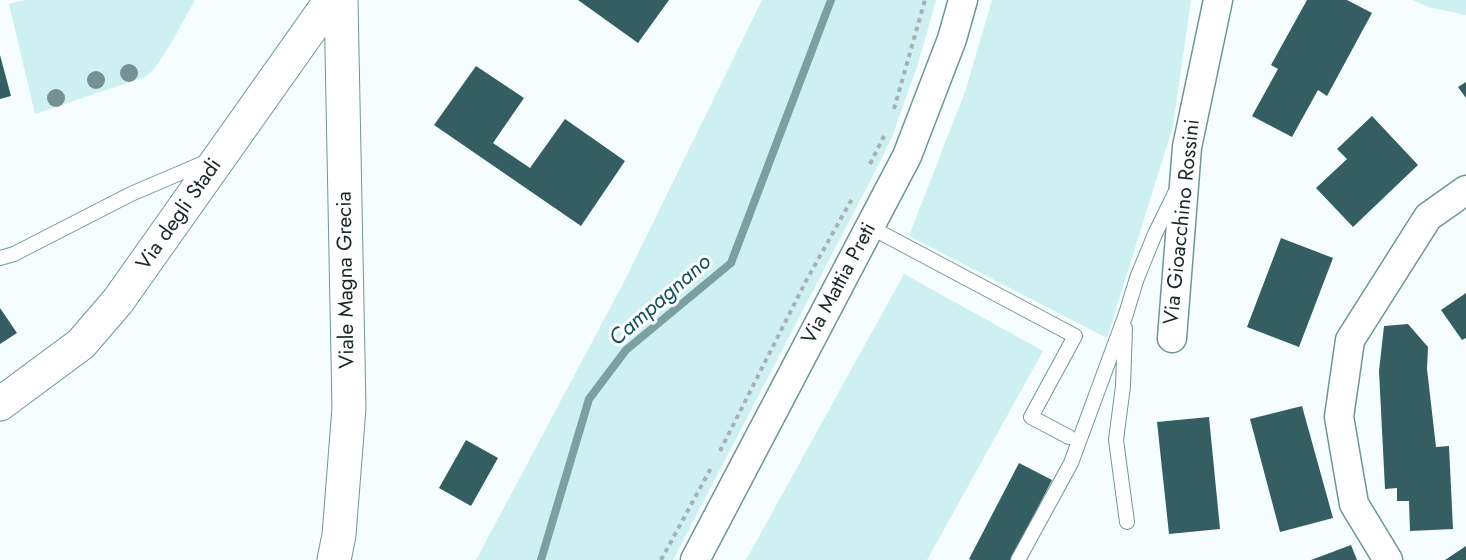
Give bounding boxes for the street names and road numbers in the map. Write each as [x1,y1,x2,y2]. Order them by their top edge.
street label: Via Gioacchino Rossini [1160,118,1206,326]
street label: Via degli Stadi [132,154,228,276]
street label: Viale Magna Grecia [333,191,361,369]
street label: Via Mattia Preti [797,219,883,349]

